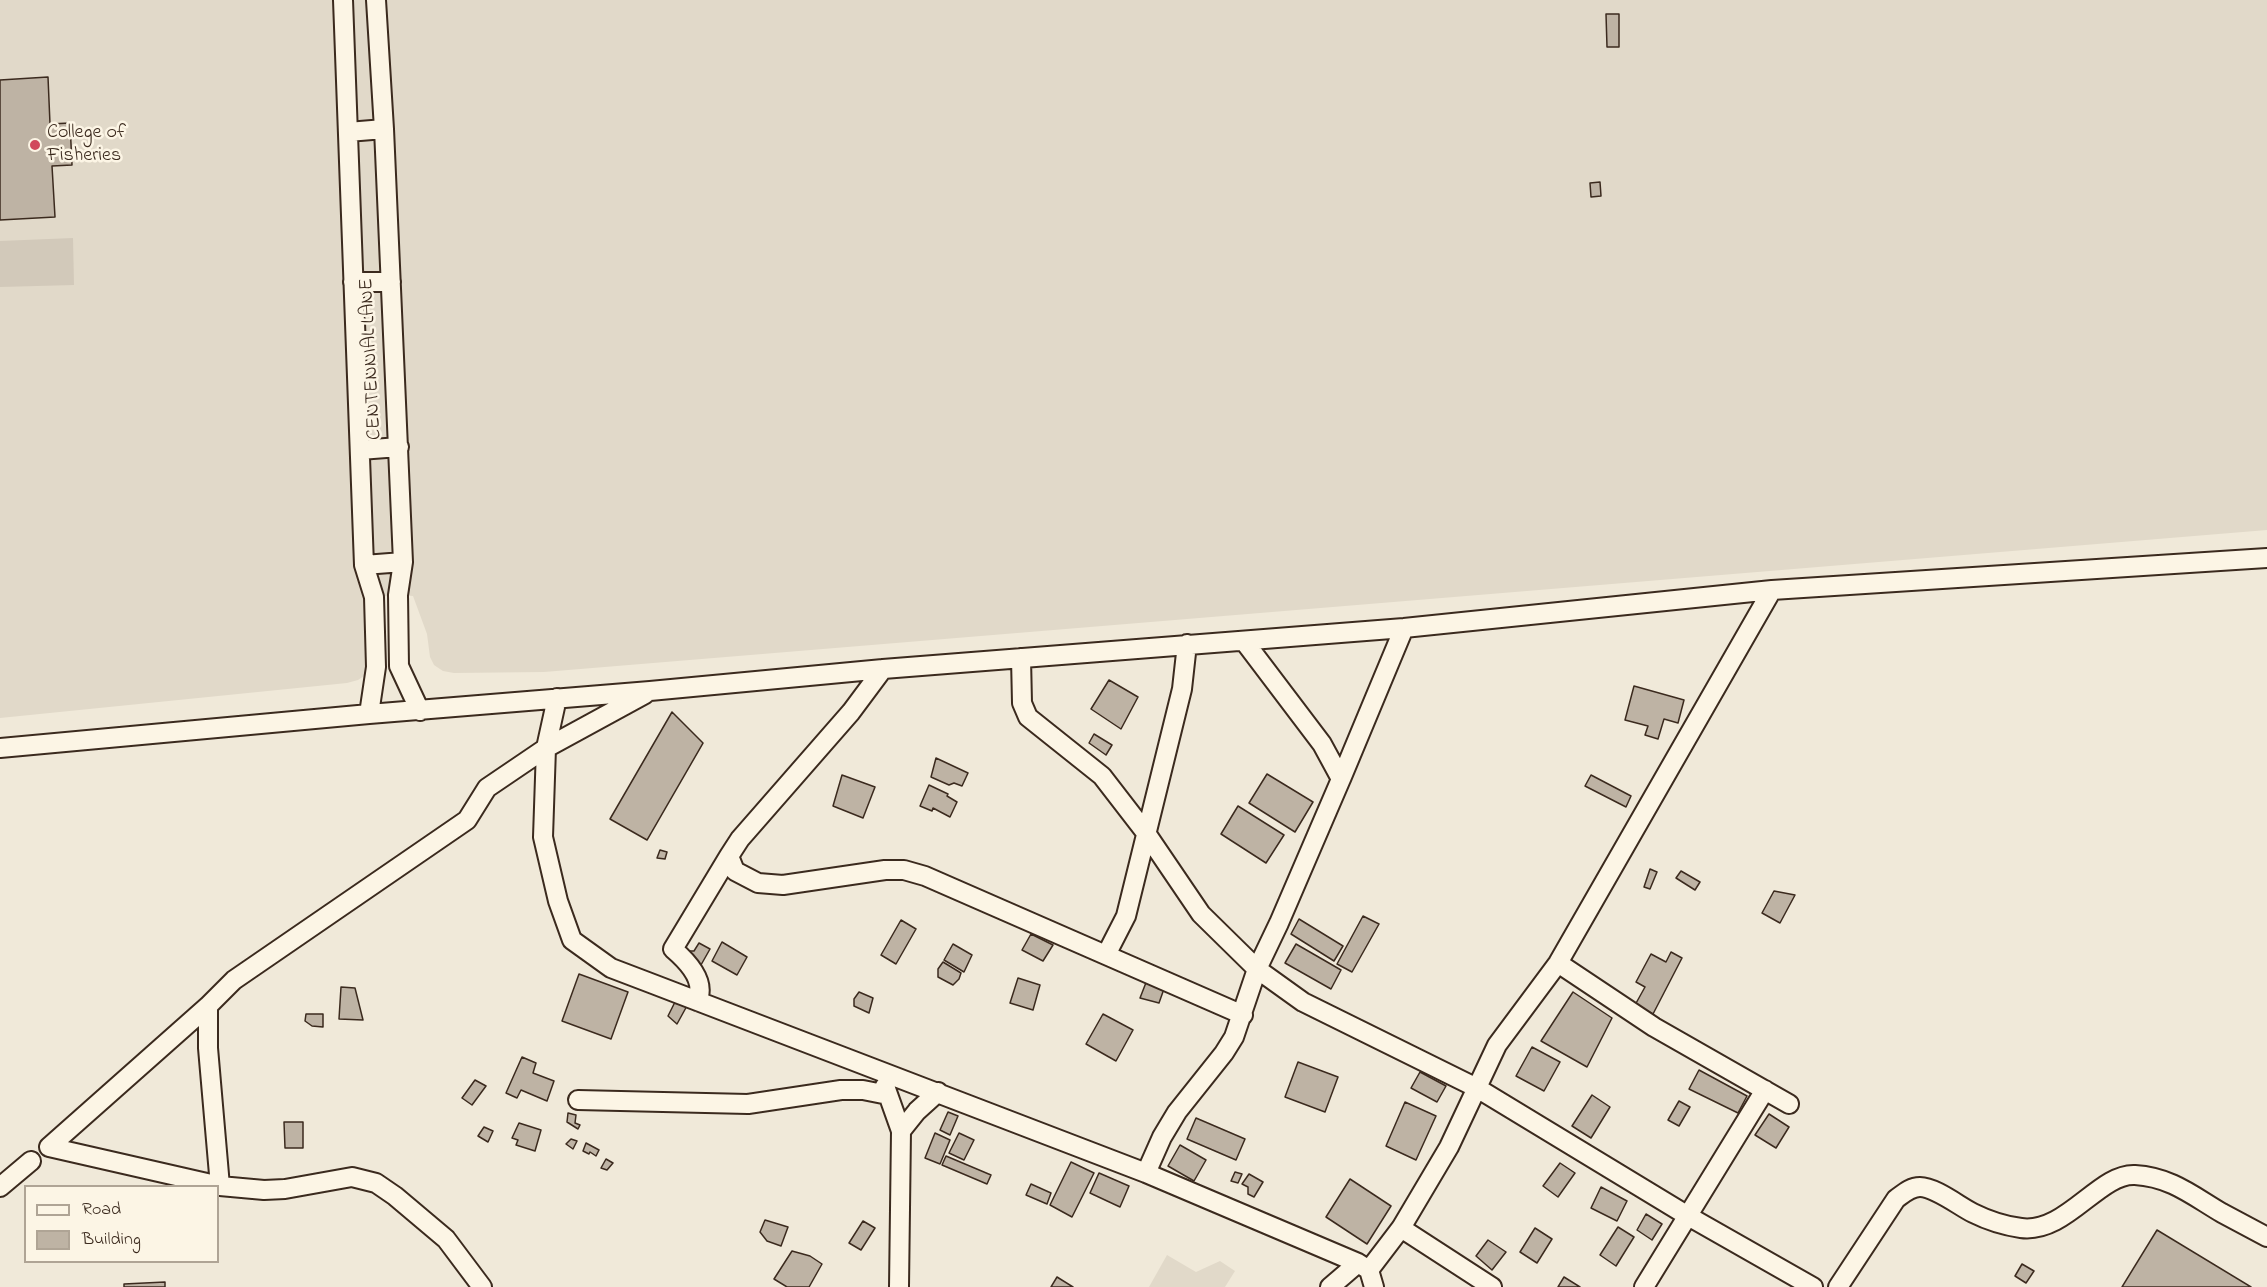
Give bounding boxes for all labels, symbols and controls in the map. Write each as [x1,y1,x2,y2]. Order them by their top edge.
place label: College of Fisheries [47,122,126,169]
marker: College of Fisheries [28,138,42,152]
street label: CENTENNIAL LANE [356,278,388,440]
legend [24,1185,219,1263]
text: Road [82,1197,121,1223]
text: Building [82,1227,141,1253]

